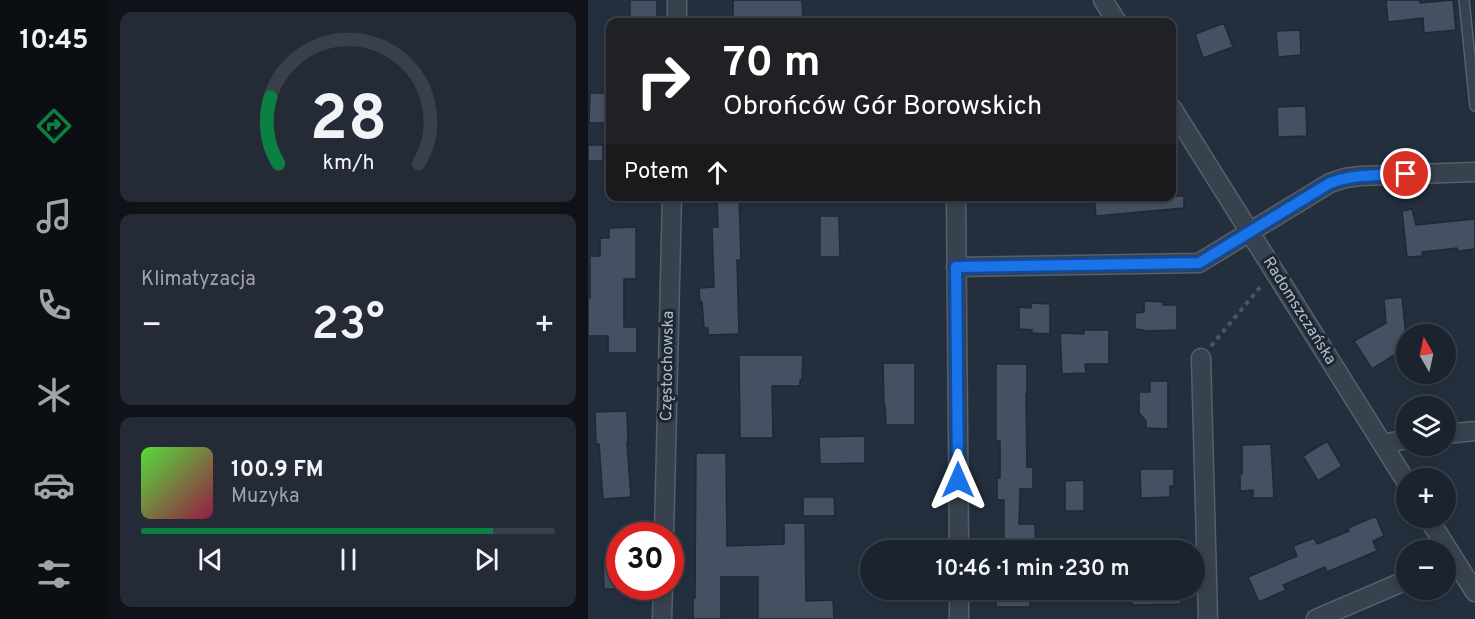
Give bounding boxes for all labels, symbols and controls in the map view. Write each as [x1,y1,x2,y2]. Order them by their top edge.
text: 10:45 [20,24,88,58]
text: 70 m [723,38,821,91]
icon: right [624,42,702,120]
text: 28 [309,83,387,162]
text: Obrońców Gór Borowskich [723,90,1042,124]
icon: directions [33,105,75,147]
pin [1380,148,1431,199]
text: km/h [322,151,374,178]
icon: ahead [701,156,734,189]
icon: arrive [1389,157,1422,190]
text: Potem [624,159,689,186]
icon: music [33,195,75,237]
street label: Radomszczańska [1258,253,1340,369]
text: Klimatyzacja [141,267,256,293]
icon: phone [33,284,75,326]
text: 23° [311,298,385,355]
text: − [141,306,162,348]
text: + [534,306,555,348]
street label: Częstochowska [657,311,679,421]
north arrow [1396,324,1456,384]
map controls [1396,324,1456,600]
icon: climate [33,374,75,416]
button: layers [1396,396,1456,456]
position arrow [926,448,990,512]
text: 100.9 FM [231,457,324,484]
icon: car [33,464,75,506]
button: + [1396,468,1456,528]
text: Muzyka [231,484,299,510]
speed limit sign: 30 [606,522,684,600]
button: − [1396,540,1456,600]
icon: previous [194,543,227,576]
icon: pause [332,543,365,576]
icon: next [470,543,503,576]
icon: filters [33,553,75,595]
text: 10:46 · 1 min · 230 m [935,556,1130,583]

